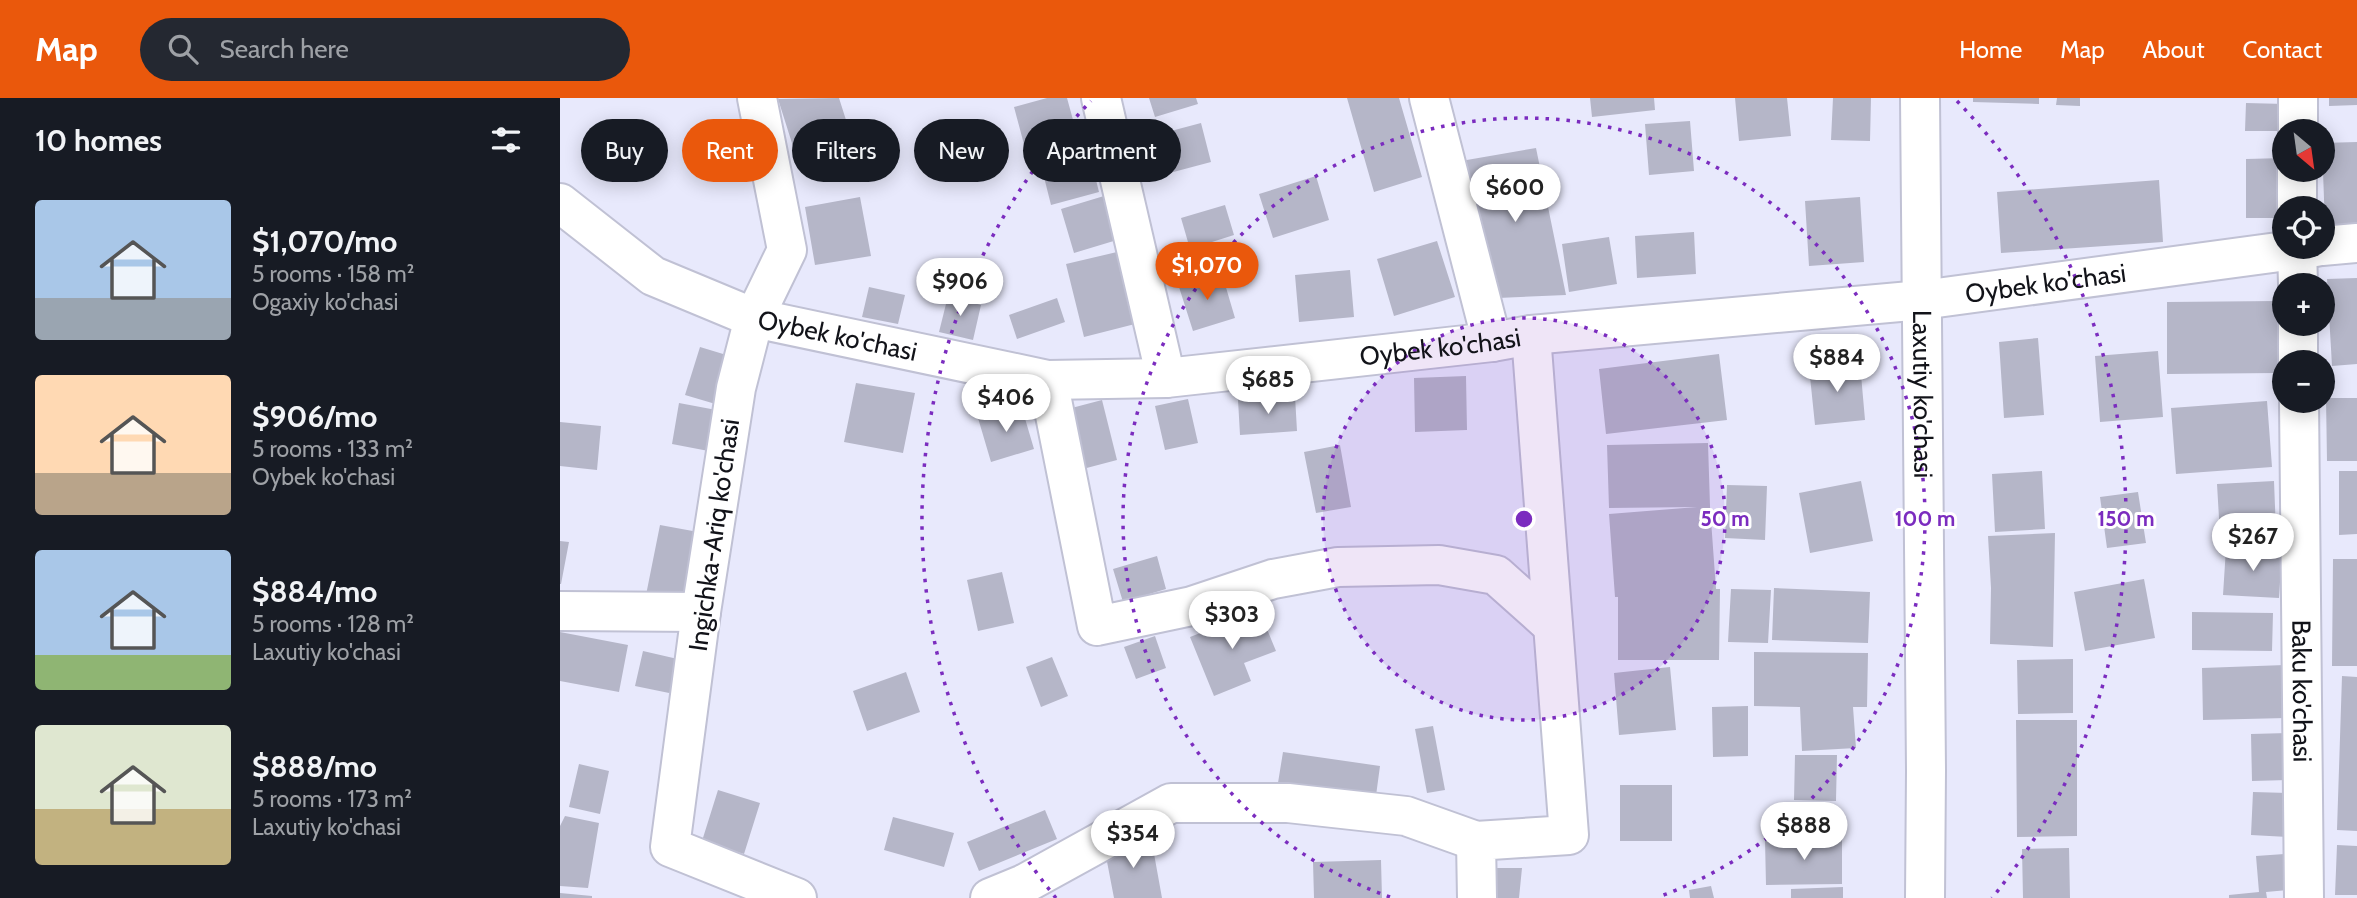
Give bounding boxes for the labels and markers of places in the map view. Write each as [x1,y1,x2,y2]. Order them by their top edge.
pin: $600 [1474,164,1556,224]
pin: $1,070 [1150,242,1264,302]
pin: $906 [919,258,1001,318]
pin: $884 [1796,334,1878,394]
pin: $685 [1227,356,1309,416]
pin: $406 [965,374,1047,434]
centre of rings [1512,507,1536,531]
pin: $267 [2212,514,2294,573]
pin: $303 [1191,592,1273,651]
pin: $888 [1763,802,1845,862]
pin: $354 [1092,810,1174,870]

